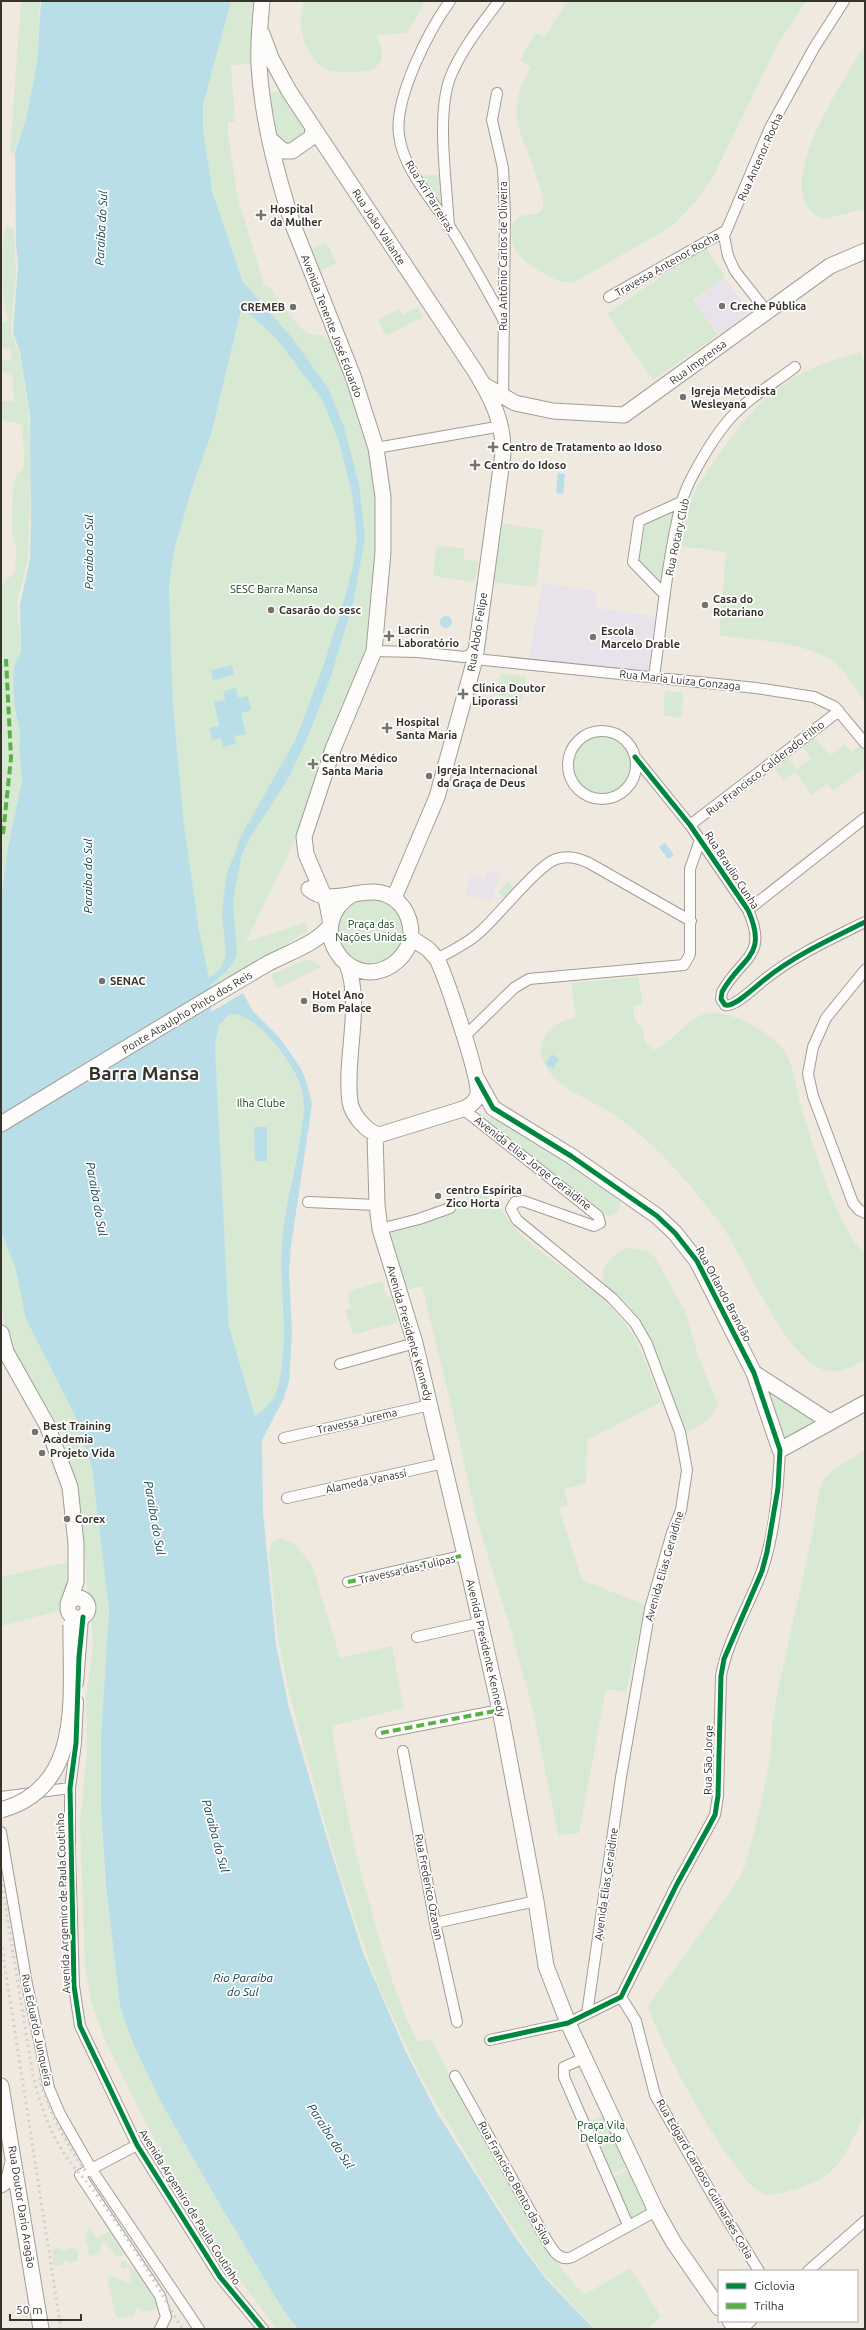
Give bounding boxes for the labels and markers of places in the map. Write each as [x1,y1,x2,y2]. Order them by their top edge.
place label: Hospital da Mulher [270,203,322,228]
marker: Hospital da Mulher [255,209,267,221]
place label: Creche Pública [730,300,806,312]
place label: CREMEB [241,301,285,313]
marker: Creche Pública [717,301,727,311]
marker: CREMEB [288,302,298,312]
place label: Igreja Metodista Wesleyana [691,385,776,410]
marker: Igreja Metodista Wesleyana [678,392,688,402]
marker: Centro de Tratamento ao Idoso [487,441,499,453]
place label: Centro de Tratamento ao Idoso [502,441,662,453]
marker: Centro do Idoso [469,459,481,471]
place label: Centro do Idoso [484,459,567,471]
place label: Casa do Rotariano [713,593,764,618]
marker: Casa do Rotariano [700,600,710,610]
place label: Casarão do sesc [279,604,361,616]
marker: Casarão do sesc [266,605,276,615]
place label: Lacrin Laboratório [398,624,460,649]
place label: Escola Marcelo Drable [601,625,680,650]
marker: Lacrin Laboratório [383,630,395,642]
marker: Escola Marcelo Drable [588,632,598,642]
place label: Clínica Doutor Liporassi [472,682,546,707]
marker: Clínica Doutor Liporassi [457,688,469,700]
place label: Hospital Santa Maria [396,716,457,741]
marker: Hospital Santa Maria [381,722,393,734]
place label: Centro Médico Santa Maria [322,752,398,777]
marker: Centro Médico Santa Maria [307,758,319,770]
place label: Igreja Internacional da Graça de Deus [437,764,538,789]
marker: Igreja Internacional da Graça de Deus [424,771,434,781]
place label: SENAC [110,975,146,987]
marker: SENAC [97,976,107,986]
place label: Hotel Ano Bom Palace [312,989,372,1014]
marker: Hotel Ano Bom Palace [299,996,309,1006]
place label: centro Espírita Zico Horta [446,1184,522,1209]
marker: centro Espírita Zico Horta [433,1191,443,1201]
place label: Best Training Academia [43,1420,111,1445]
marker: Best Training Academia [30,1427,40,1437]
place label: Projeto Vida [50,1447,115,1459]
marker: Projeto Vida [37,1448,47,1458]
place label: Corex [75,1513,105,1525]
marker: Corex [62,1514,72,1524]

